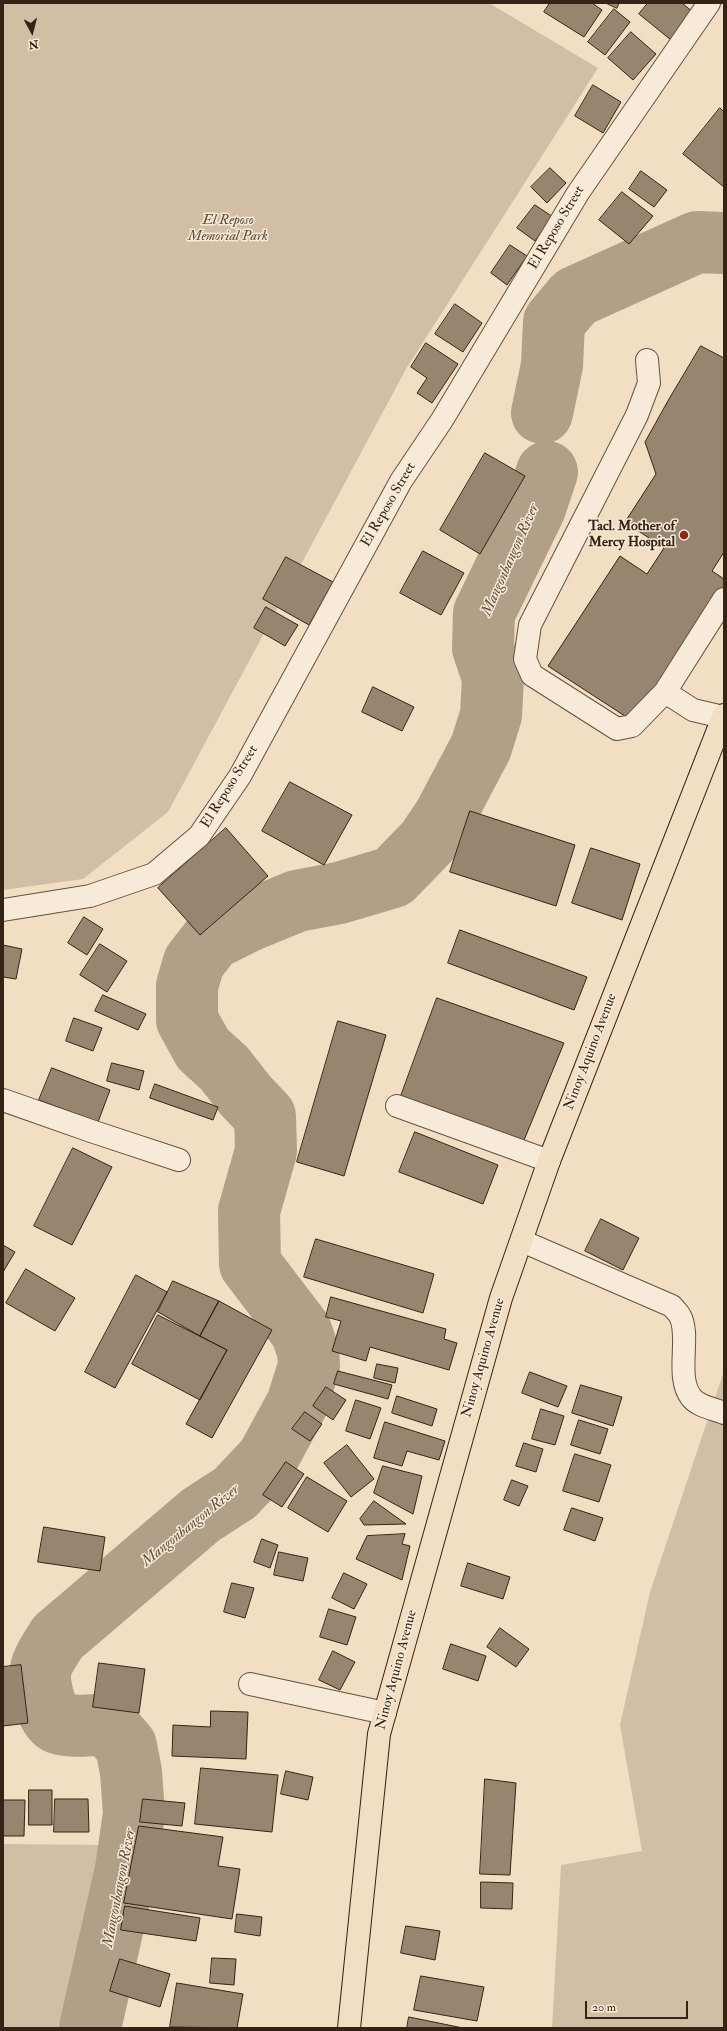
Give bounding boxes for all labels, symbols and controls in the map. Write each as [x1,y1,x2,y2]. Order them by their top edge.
north arrow [12,12,52,52]
text: N [28,37,39,51]
street label: El Reposo Street [525,183,589,273]
park label: El Reposo Memorial Park [188,213,268,246]
street label: El Reposo Street [358,460,420,550]
water label: Mangonbangon River [478,501,544,619]
place label: Tacl. Mother of Mercy Hospital [588,519,675,552]
marker: Tacl. Mother of Mercy Hospital [678,529,690,541]
street label: El Reposo Street [198,743,262,831]
street label: Ninoy Aquino Avenue [561,991,621,1113]
street label: Ninoy Aquino Avenue [459,1296,509,1420]
water label: Mangonbangon River [138,1481,244,1571]
street label: Ninoy Aquino Avenue [373,1608,421,1732]
water label: Mangonbangon River [100,1827,140,1949]
scale bar [587,1993,690,2019]
text: 20 m [592,2000,616,2015]

